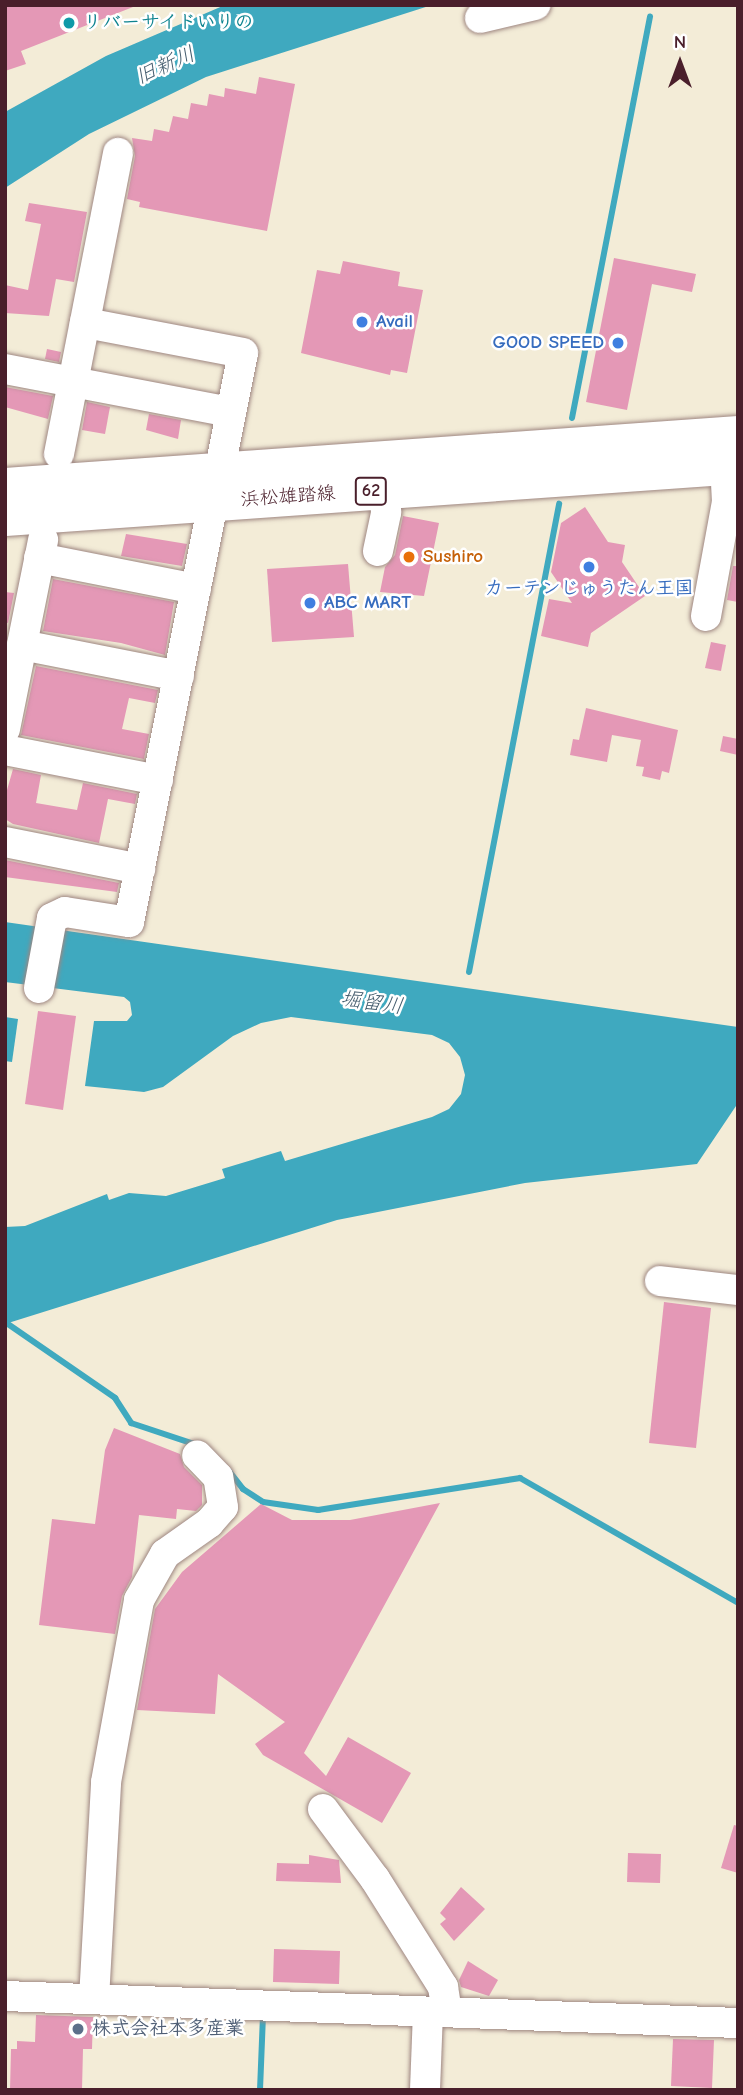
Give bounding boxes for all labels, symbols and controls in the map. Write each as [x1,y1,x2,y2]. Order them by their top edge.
place label: リバーサイドいりの [83,12,254,34]
marker: リバーサイドいりの [61,15,77,31]
north arrow [645,28,715,98]
text: N [674,31,686,53]
water label: 旧新川 [131,41,199,89]
place label: Avail [376,311,413,333]
marker: Avail [354,314,370,330]
place label: GOOD SPEED [492,332,604,354]
marker: GOOD SPEED [610,335,626,351]
road number: 62 [354,476,388,505]
street label: 浜松雄踏線 [240,482,336,512]
place label: Sushiro [423,546,483,568]
marker: Sushiro [401,549,417,565]
marker: カーテンじゅうたん王国 [581,559,597,575]
place label: カーテンじゅうたん王国 [485,578,693,600]
place label: ABC MART [324,592,411,614]
marker: ABC MART [302,595,318,611]
water label: 堀留川 [339,985,405,1019]
place label: 株式会社本多産業 [92,2018,244,2040]
marker: 株式会社本多産業 [70,2021,86,2037]

